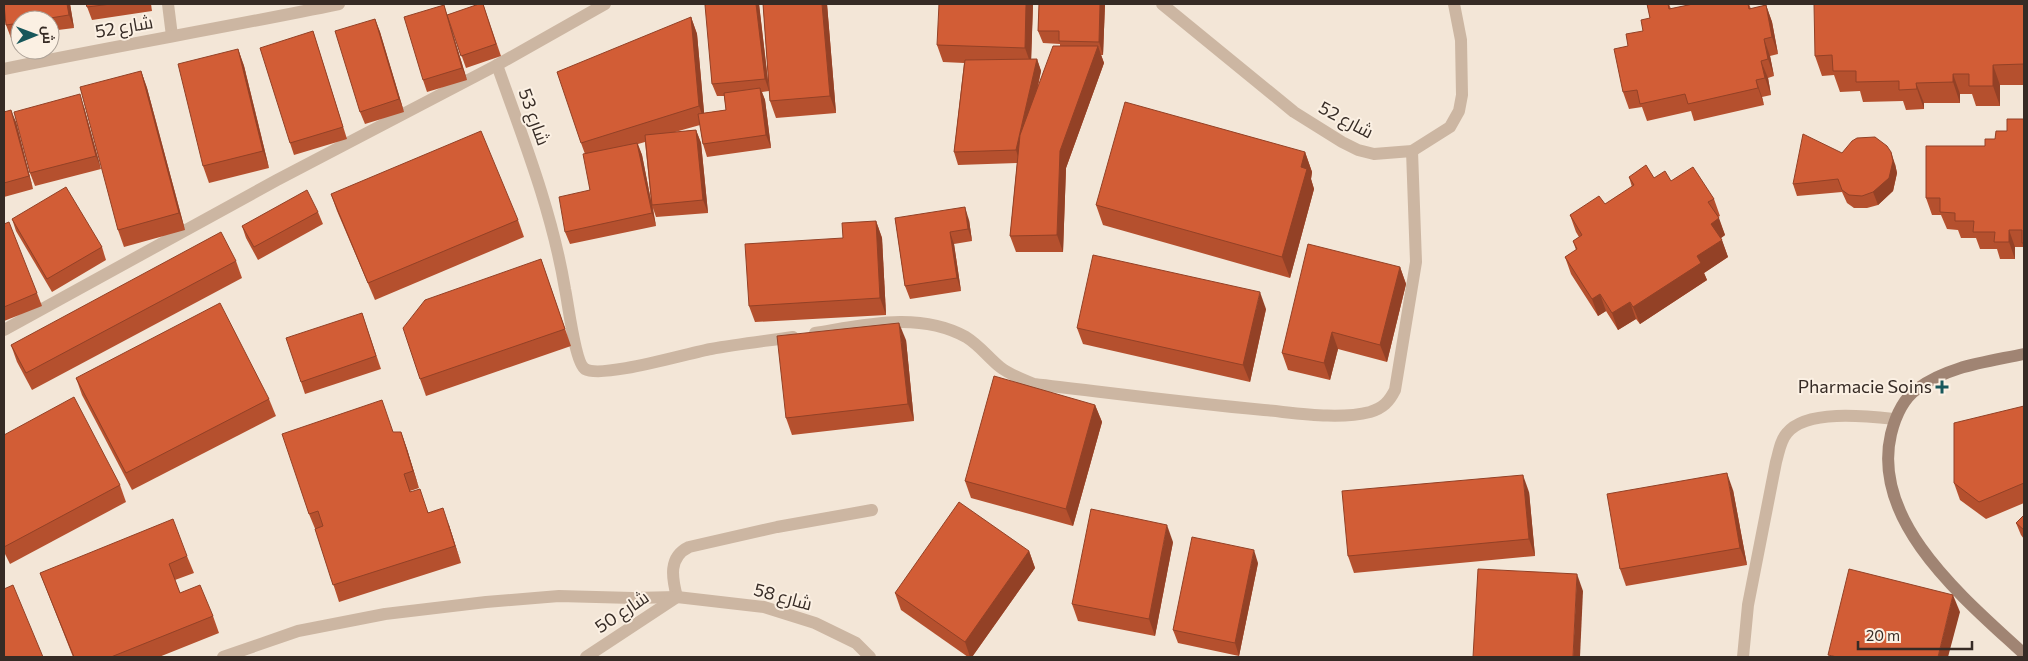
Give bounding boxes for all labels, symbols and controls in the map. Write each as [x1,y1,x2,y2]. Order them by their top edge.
north arrow [10,10,60,60]
street label: شارع 52 [93,10,155,44]
text: ش [39,26,57,44]
street label: شارع 53 [513,85,555,149]
street label: شارع 52 [1314,96,1378,144]
place label: Pharmacie Soins [1798,375,1932,397]
marker: Pharmacie Soins [1936,381,1948,393]
street label: شارع 58 [751,578,815,616]
street label: شارع 50 [590,585,654,639]
scale bar [1858,618,1972,650]
text: 20 m [1866,626,1900,644]

